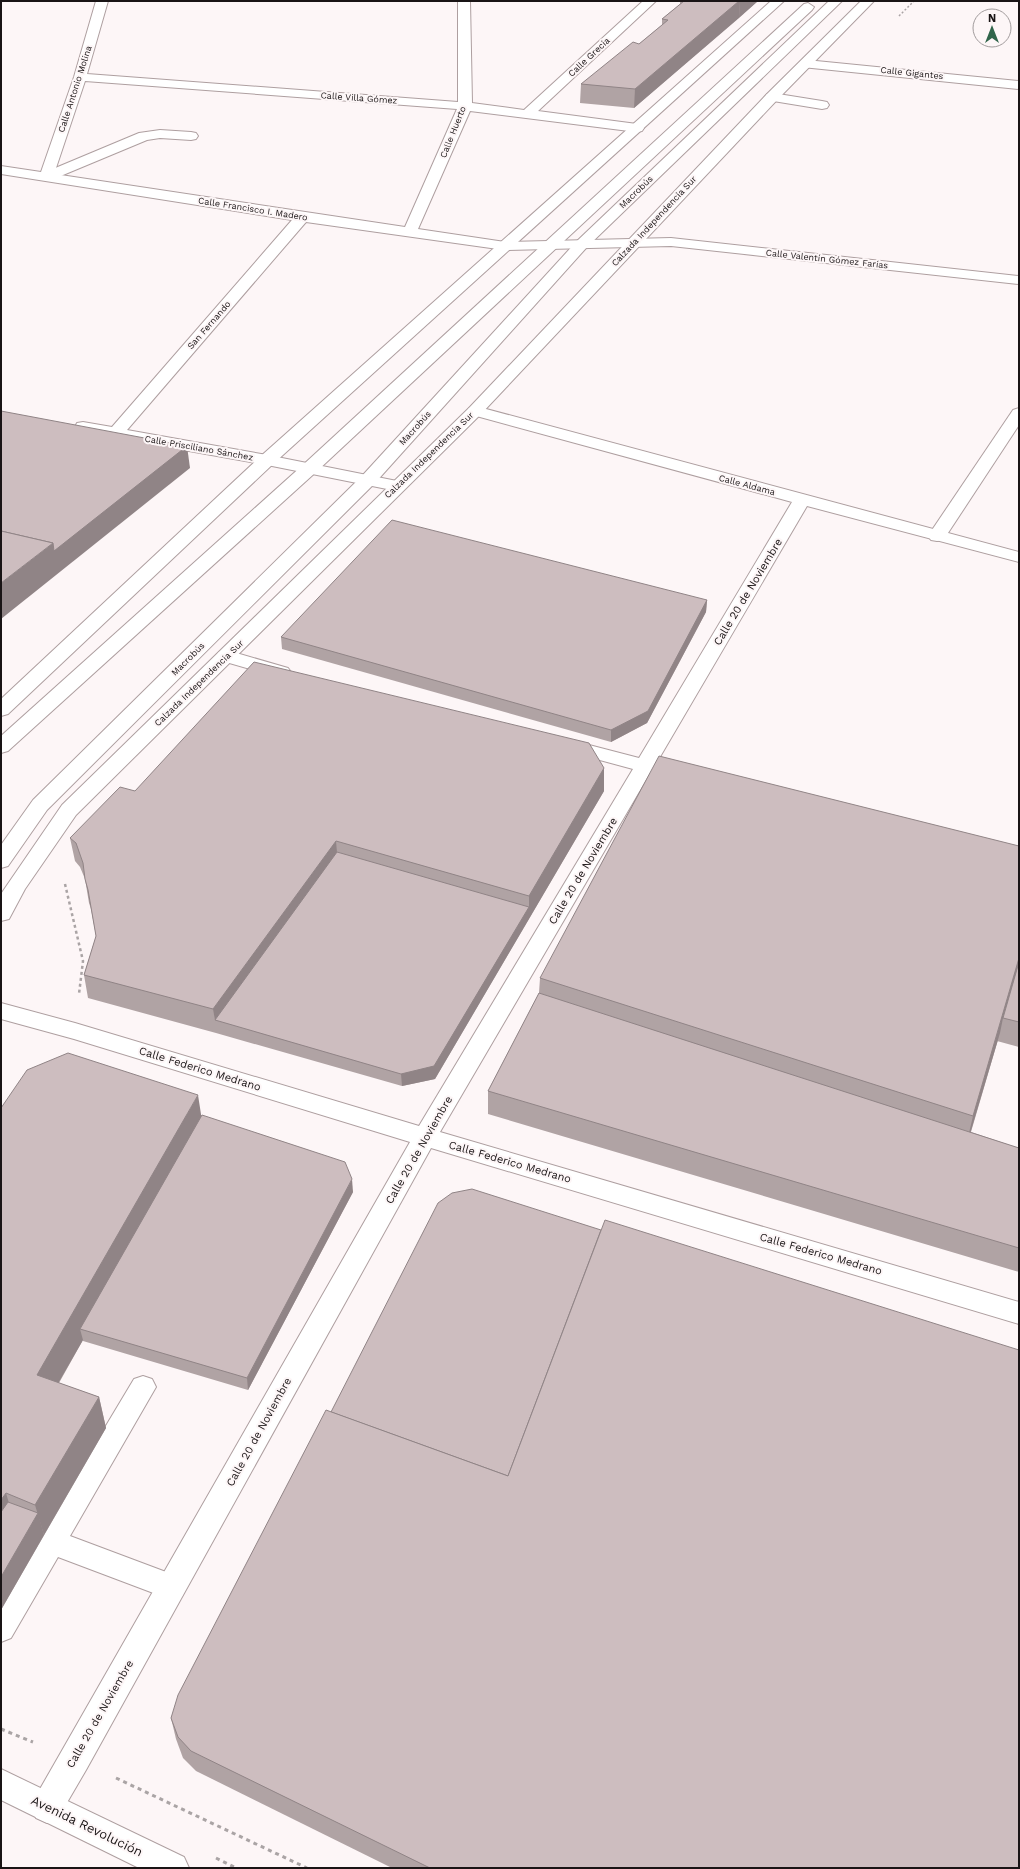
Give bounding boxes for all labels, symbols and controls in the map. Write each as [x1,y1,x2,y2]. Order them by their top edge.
north arrow [972,8,1012,48]
text: N [988,12,996,25]
street label: Calle Grecia [566,35,612,79]
street label: Calle Antonio Molina [56,44,94,134]
street label: Calle Gigantes [880,65,944,81]
street label: Calle Villa Gómez [320,90,398,106]
street label: Calle Huerto [438,105,468,159]
street label: Macrobús [617,173,655,210]
street label: Calzada Independencia Sur [610,174,699,268]
street label: Calle Francisco I. Madero [198,195,308,223]
street label: Calle Valentín Gómez Farías [765,248,889,270]
street label: San Fernando [185,299,233,351]
street label: Macrobús [397,409,433,447]
street label: Calzada Independencia Sur [382,410,476,500]
street label: Calle Prisciliano Sánchez [144,434,254,463]
street label: Calle Aldama [718,473,776,497]
street label: Calle 20 de Noviembre [711,536,785,648]
street label: Calzada Independencia Sur [152,638,246,728]
street label: Macrobús [169,640,207,678]
street label: Calle 20 de Noviembre [546,815,620,927]
street label: Calle Federico Medrano [137,1044,263,1094]
street label: Calle 20 de Noviembre [383,1094,455,1206]
street label: Calle Federico Medrano [447,1138,573,1186]
street label: Calle Federico Medrano [758,1230,884,1278]
street label: Calle 20 de Noviembre [224,1375,294,1489]
street label: Calle 20 de Noviembre [64,1658,136,1770]
street label: Avenida Revolución [29,1792,145,1860]

